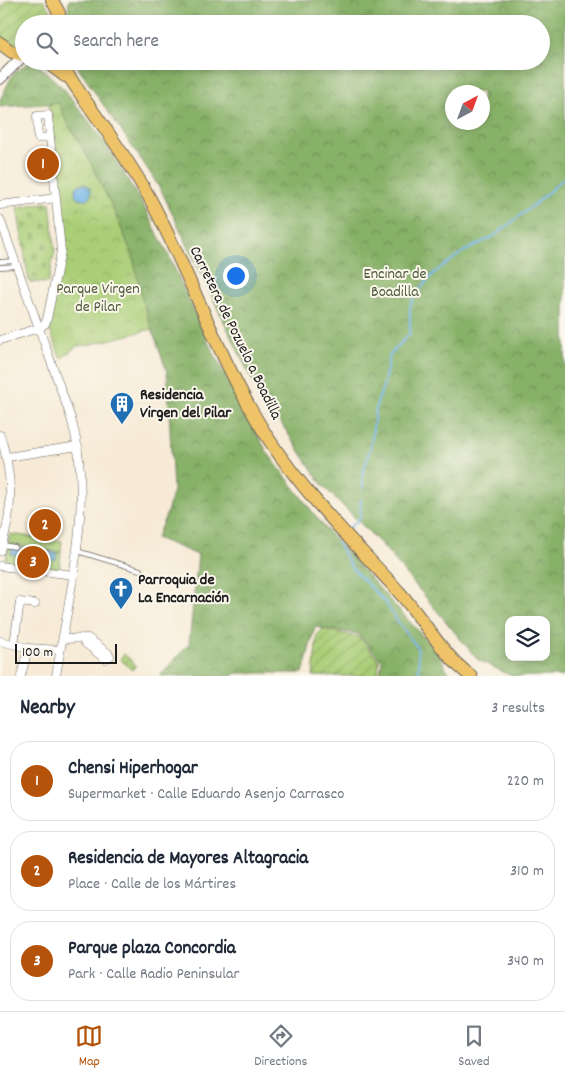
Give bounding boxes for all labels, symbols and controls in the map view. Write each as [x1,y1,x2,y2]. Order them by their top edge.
search box [15,15,550,70]
icon: search [33,29,61,57]
text: Search here [73,29,159,56]
north arrow [445,85,490,130]
pin: 1 [27,145,59,183]
street label: Carretera de Pozuelo a Boadilla [183,242,287,424]
your location [223,263,249,289]
park label: Encinar de Boadilla [363,263,427,304]
park label: Parque Virgen de Pilar [56,278,140,319]
place label: Residencia Virgen del Pilar [140,384,232,425]
building icon: Residencia Virgen del Pilar [109,391,135,425]
pin: 2 [29,506,61,544]
pin: 3 [17,543,49,581]
place label: Parroquia de La Encarnación [138,569,229,610]
church icon: Parroquia de La Encarnación [108,576,134,610]
map controls [505,616,550,661]
button: layers [505,616,550,661]
scale bar [15,641,118,664]
text: 100 m [22,643,53,663]
text: Nearby [20,694,75,724]
text: 3 results [491,697,545,720]
text: Chensi Hiperhogar [68,756,198,783]
text: 1 [35,770,39,793]
text: 220 m [507,770,544,793]
text: Supermarket · Calle Eduardo Asenjo Carrasco [68,783,344,806]
text: Residencia de Mayores Altagracia [68,846,308,873]
text: 2 [34,860,41,883]
text: 310 m [510,860,544,883]
text: Place · Calle de los Mártires [68,873,236,896]
text: Parque plaza Concordia [68,936,236,963]
text: 3 [33,950,41,973]
text: 340 m [507,950,544,973]
text: Park · Calle Radio Peninsular [68,963,239,986]
tab: Map [75,1022,103,1072]
tab: Directions [254,1022,307,1072]
tab: Saved [458,1022,490,1072]

